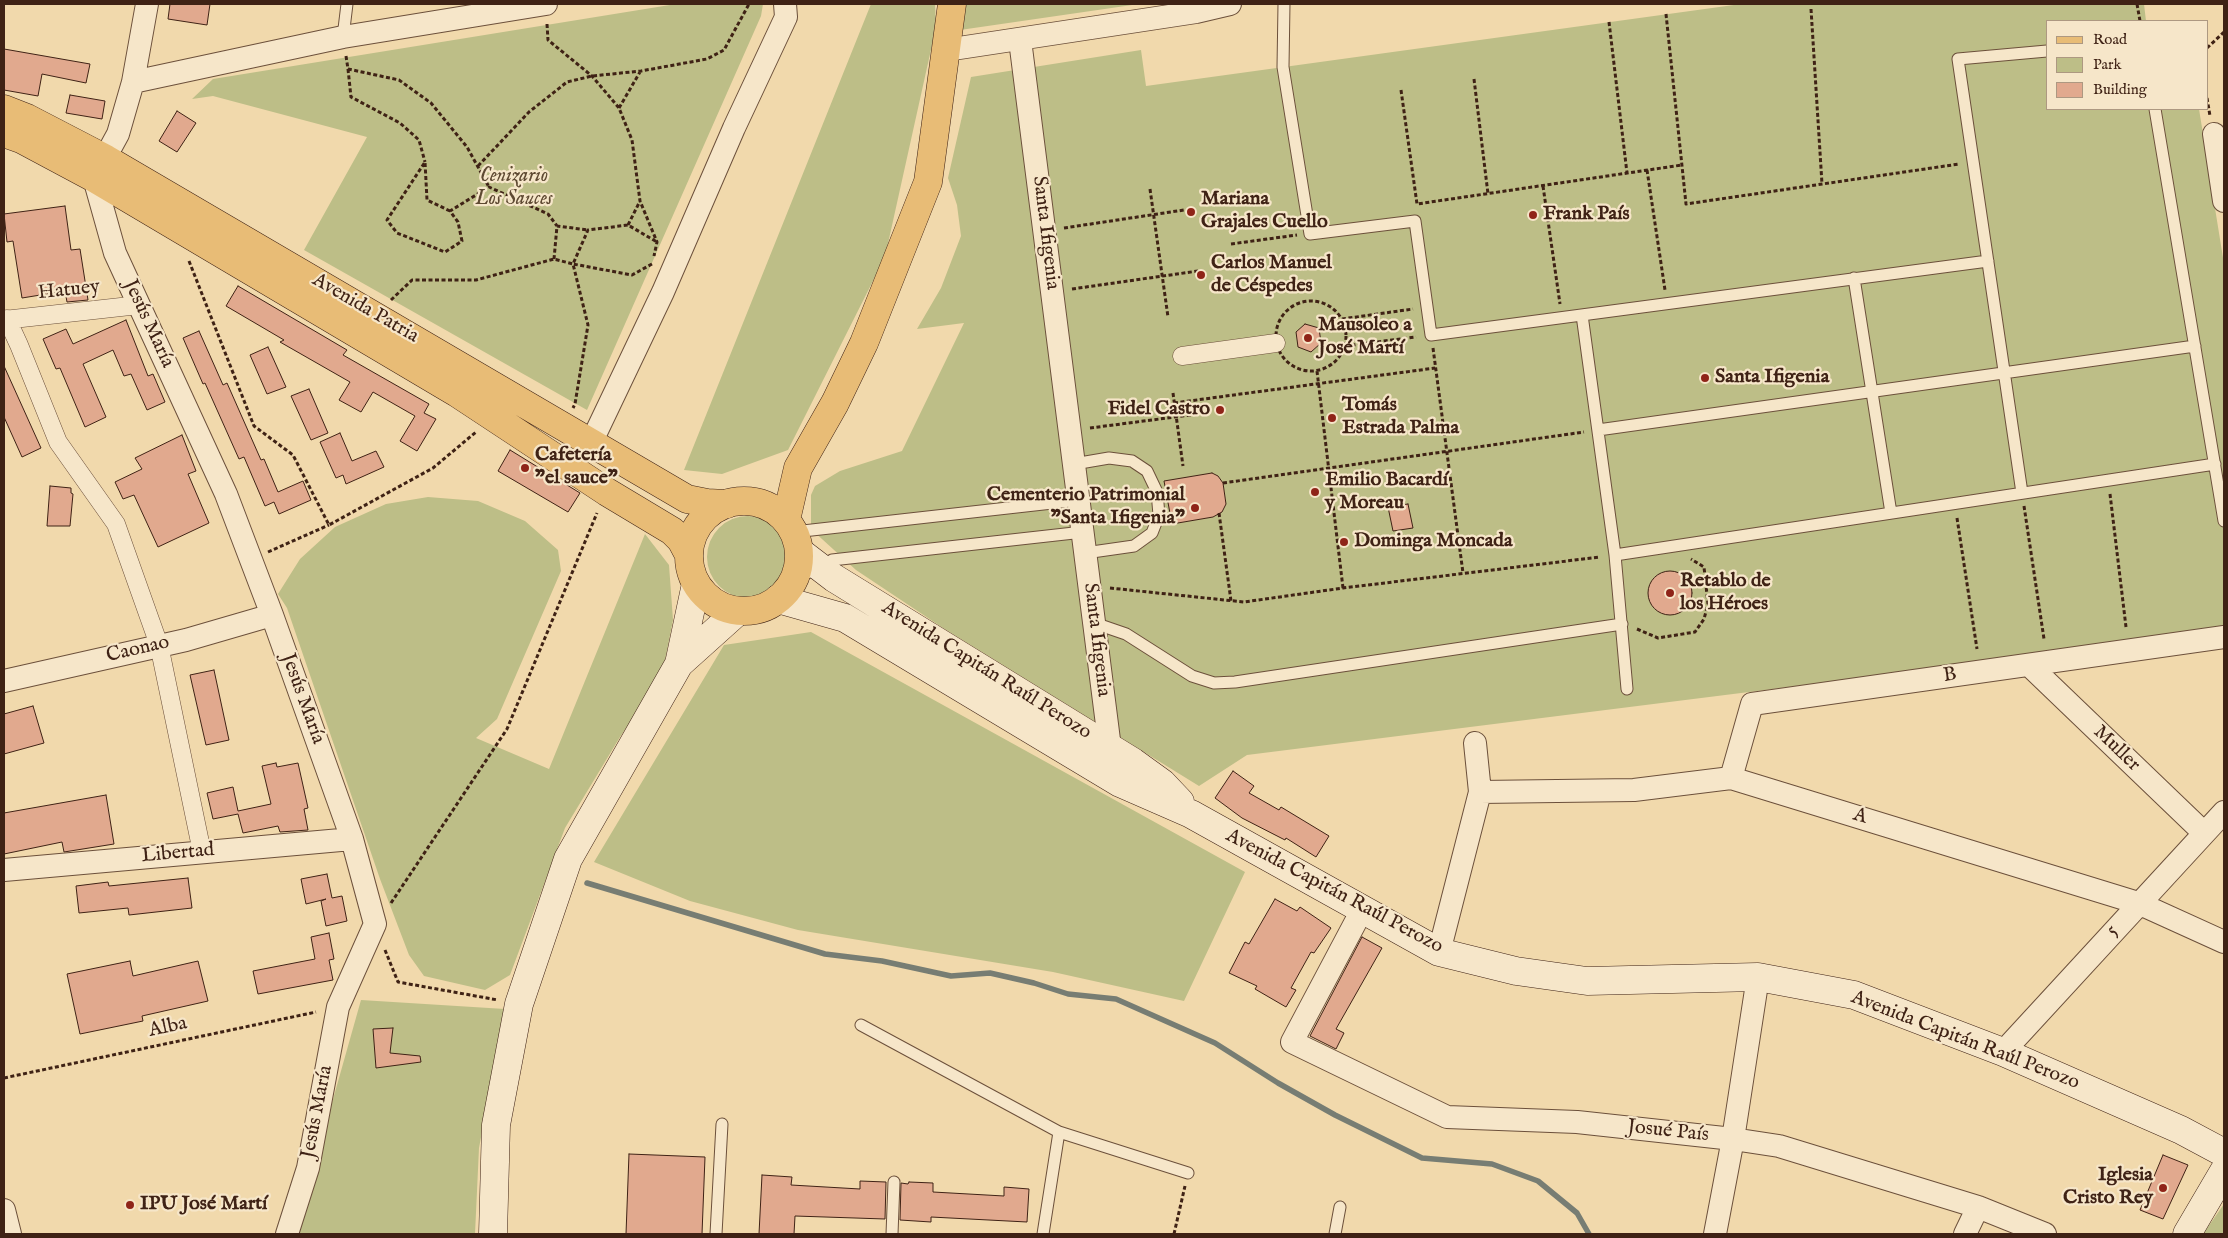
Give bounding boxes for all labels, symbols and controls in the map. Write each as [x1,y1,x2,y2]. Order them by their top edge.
legend [2046,20,2208,110]
text: Road [2093,30,2127,49]
text: Park [2093,55,2122,74]
text: Building [2093,80,2147,99]
park label: Cenizario Los Sauces [475,165,553,212]
street label: Santa Ifigenia [1026,175,1064,291]
place label: Mariana Grajales Cuello [1201,188,1328,235]
place label: Frank País [1543,203,1630,227]
marker: Mariana Grajales Cuello [1185,206,1197,218]
marker: Frank País [1527,209,1539,221]
place label: Carlos Manuel de Céspedes [1211,252,1332,299]
street label: Avenida Patria [308,269,422,349]
marker: Carlos Manuel de Céspedes [1195,269,1207,281]
street label: Hatuey [37,276,101,306]
street label: Jesús María [117,276,179,372]
place label: Mausoleo a José Martí [1318,314,1412,361]
marker: Mausoleo a José Martí [1302,332,1314,344]
place label: Santa Ifigenia [1715,366,1829,390]
marker: Santa Ifigenia [1699,372,1711,384]
place label: Tomás Estrada Palma [1342,394,1459,441]
place label: Fidel Castro [1107,398,1210,422]
marker: Fidel Castro [1214,404,1226,416]
marker: Tomás Estrada Palma [1326,412,1338,424]
place label: Cafetería "el sauce" [535,444,618,491]
marker: Cafetería "el sauce" [519,462,531,474]
place label: Emilio Bacardí y Moreau [1325,469,1448,516]
place label: Cementerio Patrimonial "Santa Ifigenia" [987,484,1185,531]
marker: Emilio Bacardí y Moreau [1309,486,1321,498]
marker: Cementerio Patrimonial "Santa Ifigenia" [1189,502,1201,514]
place label: Dominga Moncada [1354,530,1513,554]
marker: Dominga Moncada [1338,536,1350,548]
place label: Retablo de los Héroes [1680,570,1771,617]
street label: Santa Ifigenia [1077,582,1115,698]
marker: Retablo de los Héroes [1664,587,1676,599]
street label: Avenida Capitán Raúl Perozo [877,596,1095,746]
street label: Caonao [104,631,172,669]
street label: Jesús María [275,651,329,747]
street label: B [1942,663,1958,689]
street label: Muller [2087,721,2145,777]
street label: A [1850,804,1870,830]
street label: Avenida Capitán Raúl Perozo [1221,824,1447,960]
street label: Libertad [141,839,215,869]
street label: 5 [2102,920,2124,942]
street label: Avenida Capitán Raúl Perozo [1847,986,2083,1096]
street label: Alba [147,1012,189,1044]
street label: Jesús María [297,1063,339,1161]
street label: Josué País [1626,1116,1710,1148]
place label: Iglesia Cristo Rey [2063,1164,2153,1211]
marker: Iglesia Cristo Rey [2157,1182,2169,1194]
place label: IPU José Martí [140,1193,267,1217]
marker: IPU José Martí [124,1199,136,1211]

